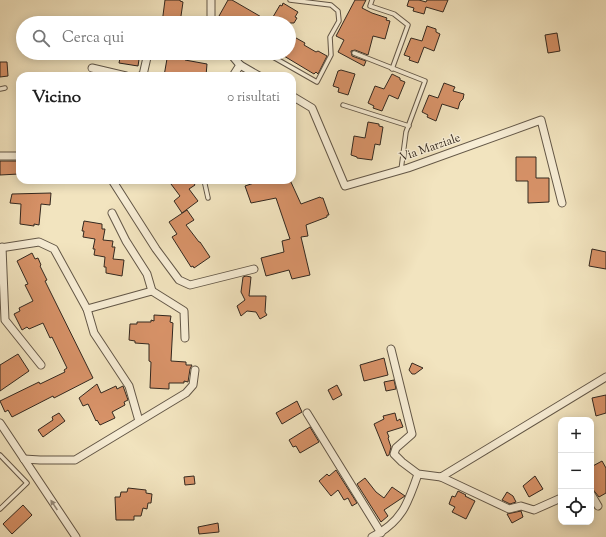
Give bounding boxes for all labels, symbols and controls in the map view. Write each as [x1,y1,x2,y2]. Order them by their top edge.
search box [16,16,296,60]
icon: search [30,27,52,49]
text: Cerca qui [62,28,124,49]
text: Vicino [32,86,81,110]
text: 0 risultati [227,89,280,107]
street label: Via Marziale [397,129,463,167]
map controls [558,417,594,525]
button: + [558,417,594,453]
button: − [558,453,594,489]
button: locate [558,489,594,525]
one-way arrow [50,499,58,510]

